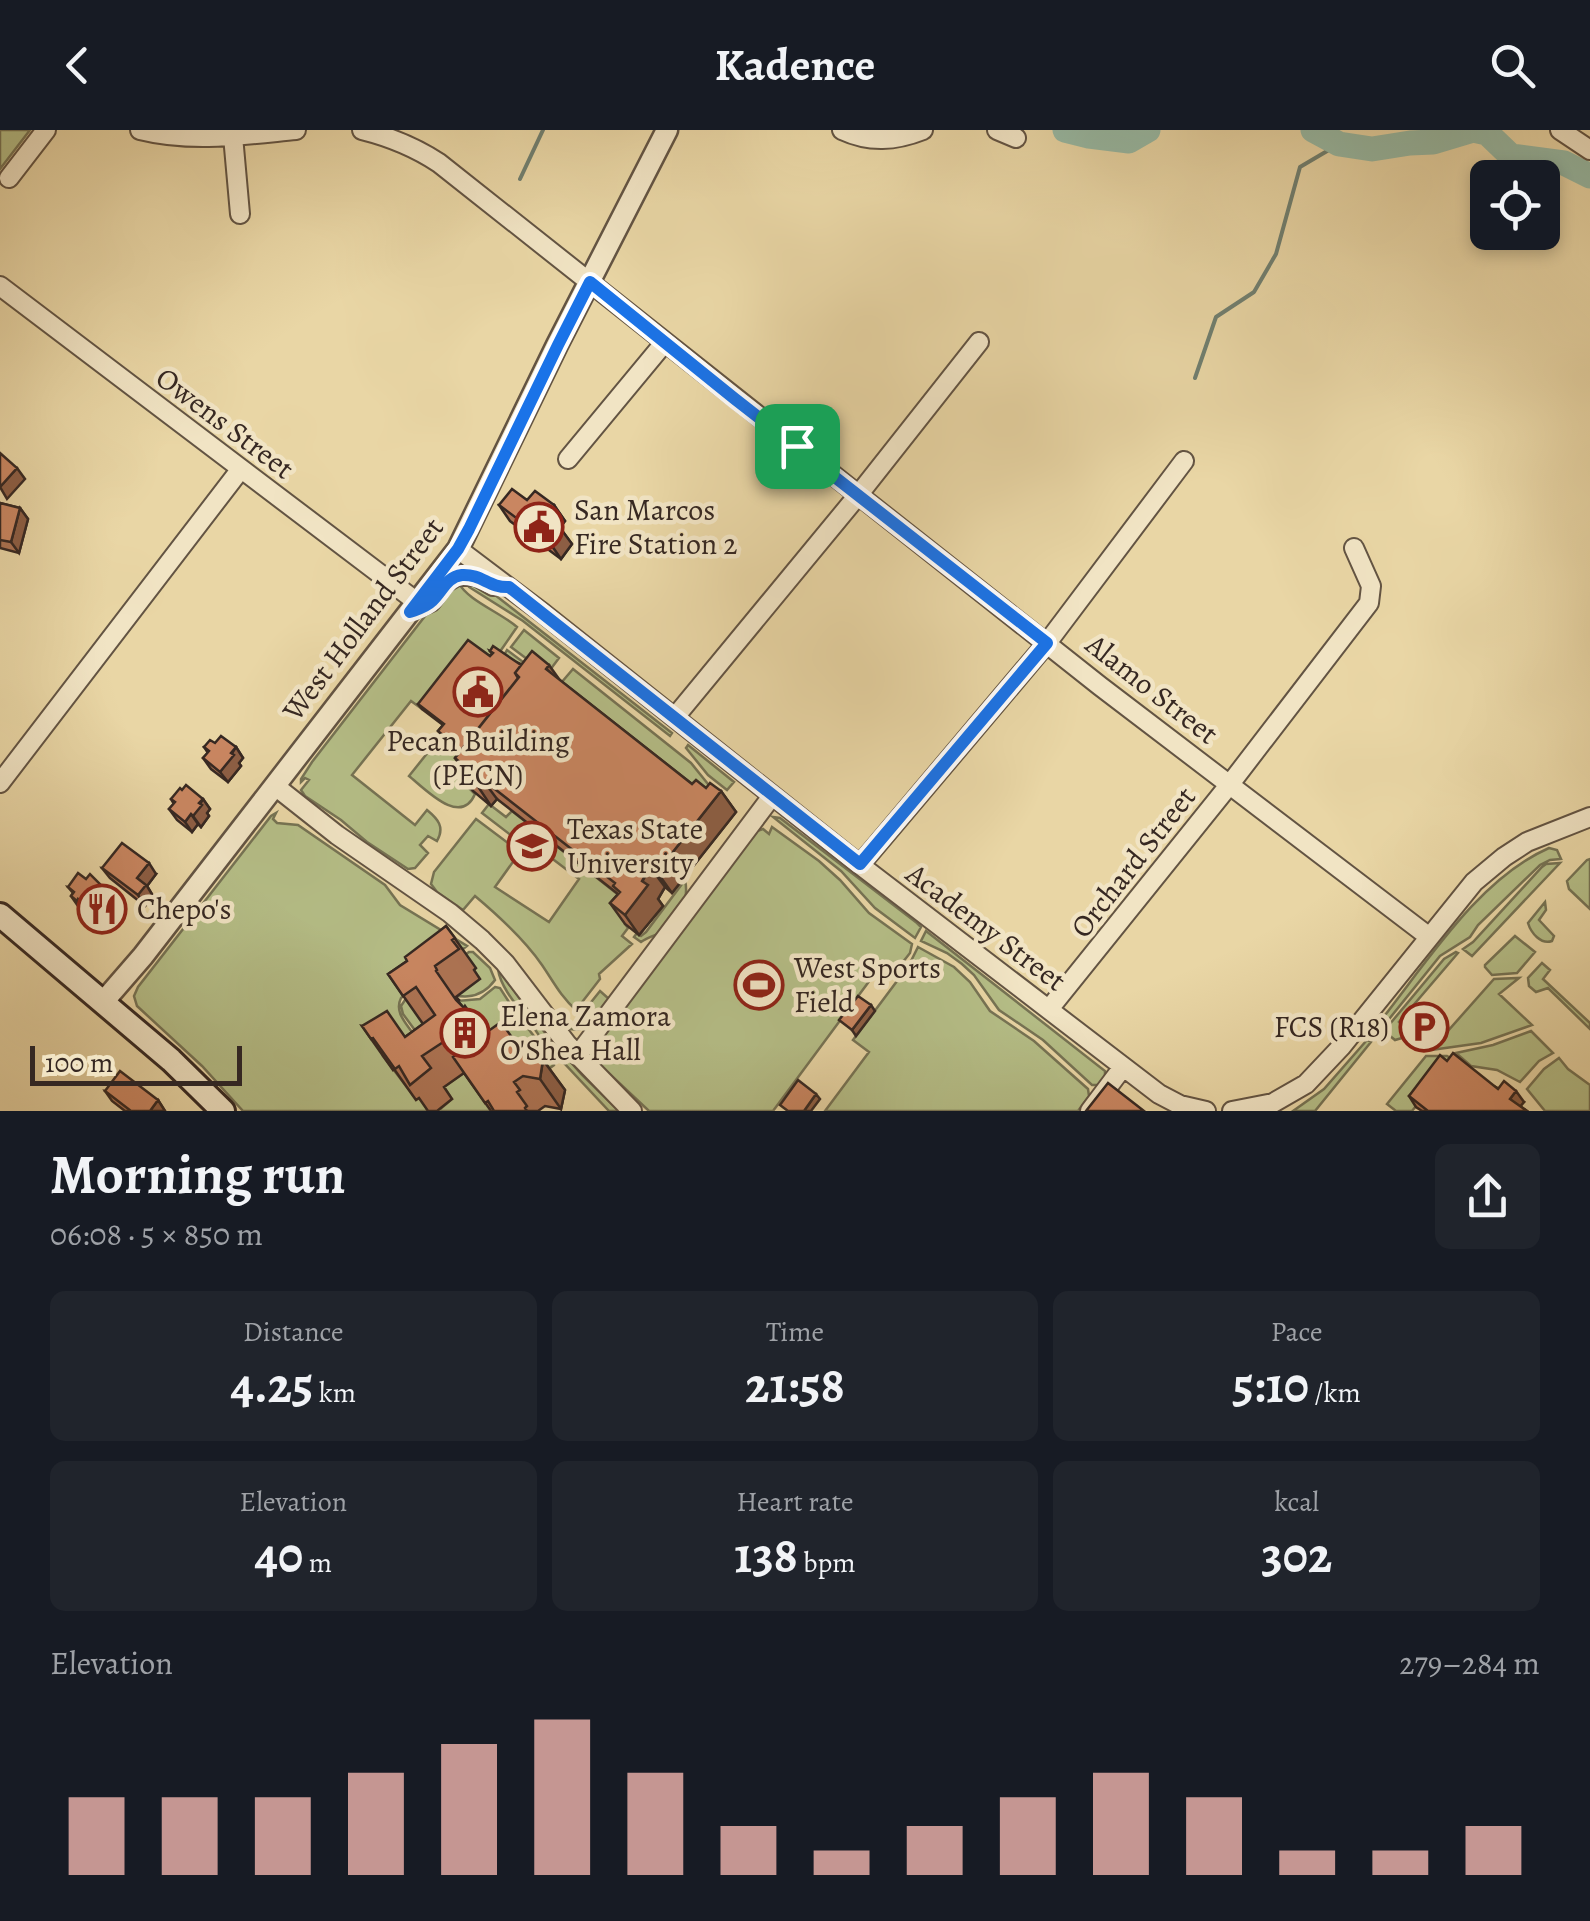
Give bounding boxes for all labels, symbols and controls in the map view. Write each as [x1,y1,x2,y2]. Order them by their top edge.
text: Kadence [715,34,875,96]
icon: back [50,38,105,93]
icon: search [1485,38,1540,93]
map controls [1470,160,1560,250]
button: locate [1470,160,1560,250]
street label: Owens Street [148,358,302,488]
pin [755,404,840,489]
icon: arrive [770,419,825,474]
place label: San Marcos Fire Station 2 [574,490,738,564]
public building icon: San Marcos Fire Station 2 [513,501,565,553]
street label: West Holland Street [273,509,453,730]
street label: Alamo Street [1077,624,1227,753]
public building icon: Pecan Building (PECN) [452,666,504,718]
place label: Pecan Building (PECN) [386,721,570,795]
street label: Orchard Street [1061,778,1205,946]
place label: Texas State University [567,809,703,883]
school or university icon: Texas State University [506,820,558,872]
street label: Academy Street [897,853,1074,1000]
restaurant icon: Chepo's [76,883,128,935]
place label: Chepo's [137,889,232,929]
place label: West Sports Field [793,948,941,1022]
sports icon: West Sports Field [733,959,785,1011]
place label: Elena Zamora O'Shea Hall [500,996,671,1070]
parking icon: FCS (R18) [1398,1001,1450,1053]
building icon: Elena Zamora O'Shea Hall [439,1007,491,1059]
place label: FCS (R18) [1274,1007,1389,1047]
scale bar [30,1041,242,1086]
text: 100 m [45,1044,113,1082]
text: Morning run [50,1137,345,1212]
button: share [1435,1144,1540,1249]
text: 06:08 · 5 × 850 m [50,1212,263,1256]
text: Distance [243,1313,344,1351]
text: Time [766,1313,824,1351]
text: Pace [1271,1313,1323,1351]
text: 4.25 [231,1351,313,1419]
text: 21:58 [745,1351,845,1419]
text: 5:10 [1233,1351,1309,1419]
text: km [313,1374,356,1412]
text: /km [1309,1374,1361,1412]
text: Elevation [240,1483,347,1521]
text: Heart rate [737,1483,853,1521]
text: kcal [1274,1483,1319,1521]
text: 40 [255,1521,303,1589]
text: 138 [734,1521,798,1589]
text: 302 [1261,1521,1332,1589]
text: m [303,1544,332,1582]
text: bpm [798,1544,856,1582]
text: Elevation [50,1641,173,1685]
text: 279–284 m [1399,1641,1540,1685]

